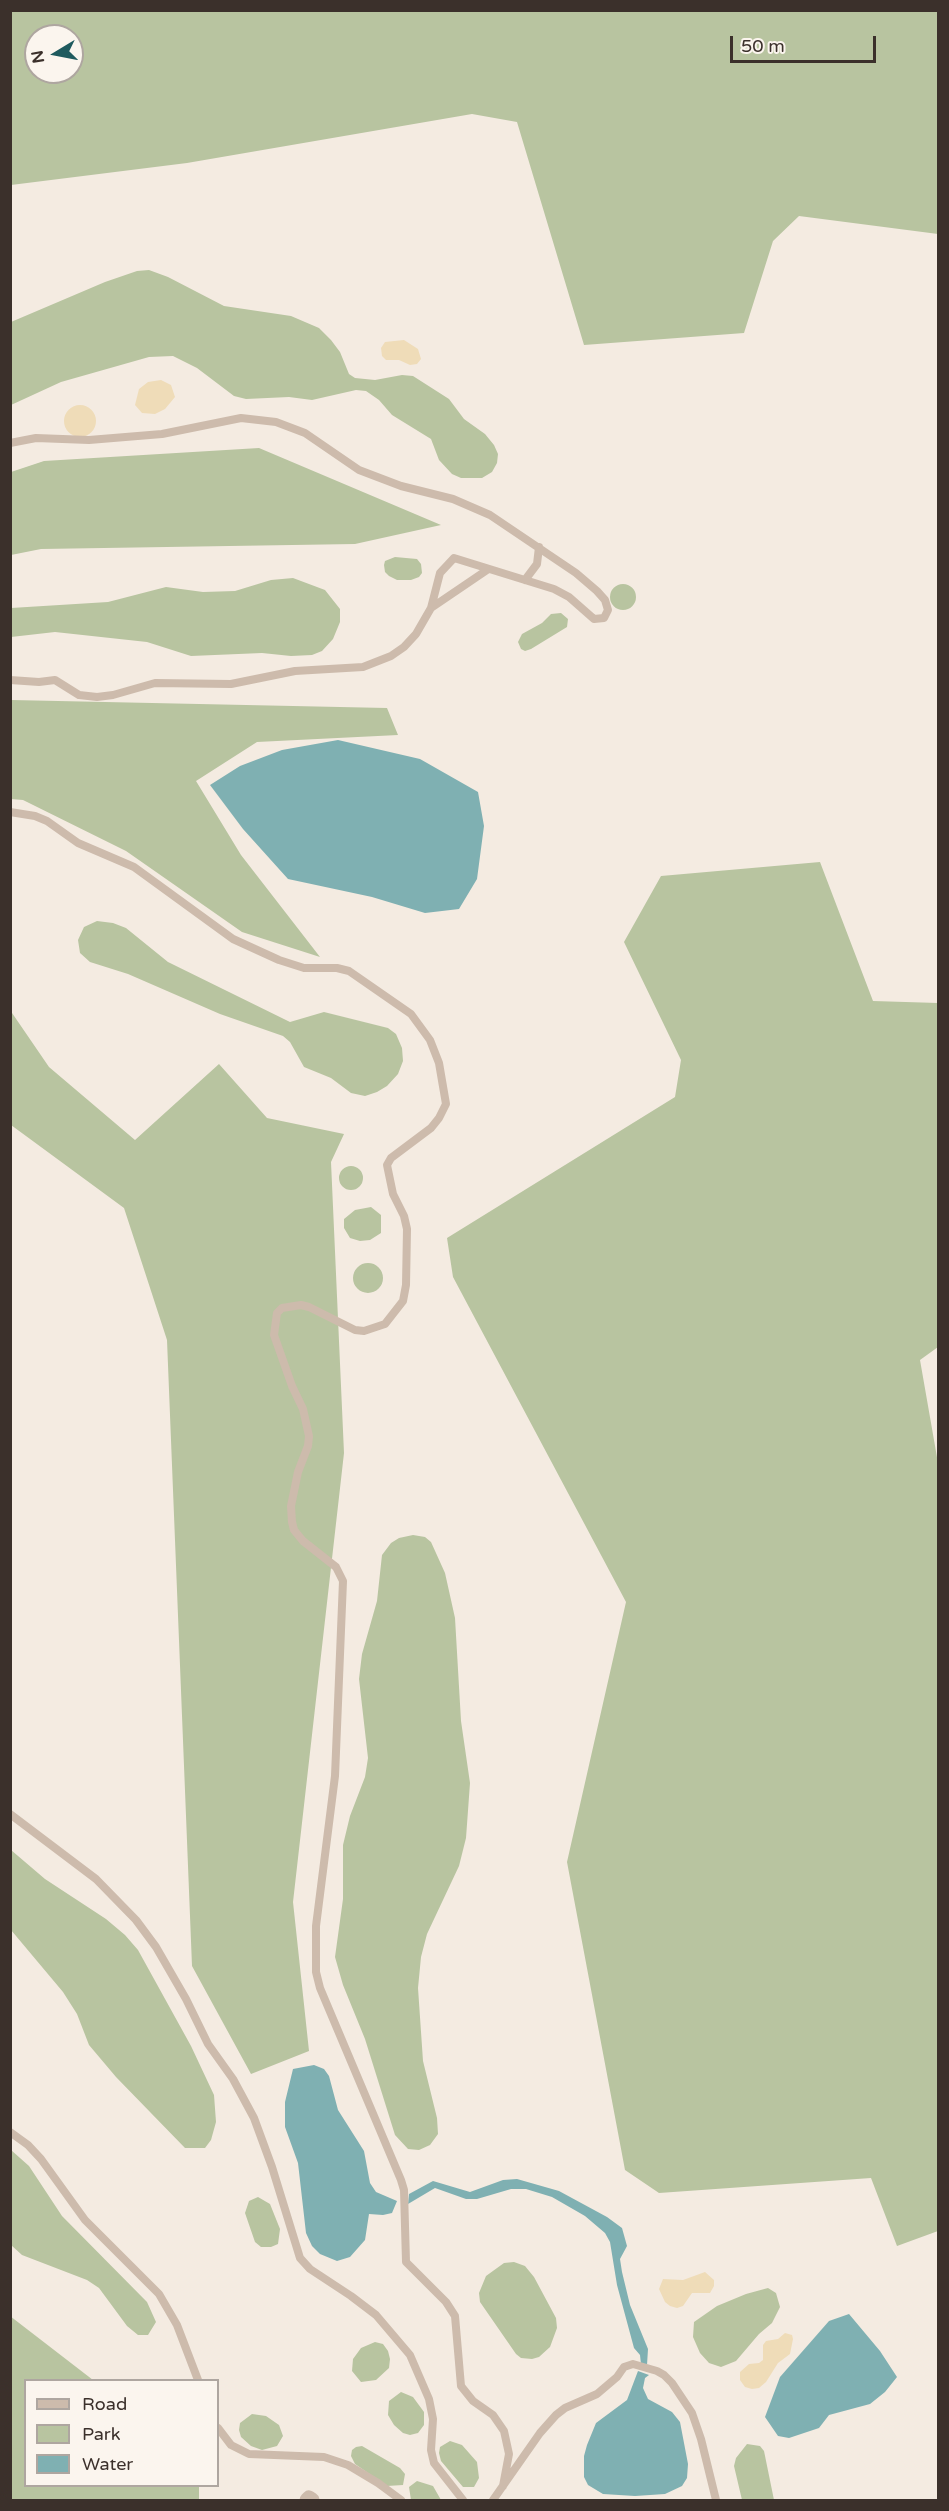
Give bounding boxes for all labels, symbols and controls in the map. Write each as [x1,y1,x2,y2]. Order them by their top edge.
north arrow [24,24,84,84]
scale bar [733,24,878,62]
text: 50 m [741,35,785,57]
text: N [27,49,49,65]
legend [24,2379,219,2487]
text: Road [82,2393,127,2415]
text: Park [82,2423,120,2445]
text: Water [82,2453,133,2475]

